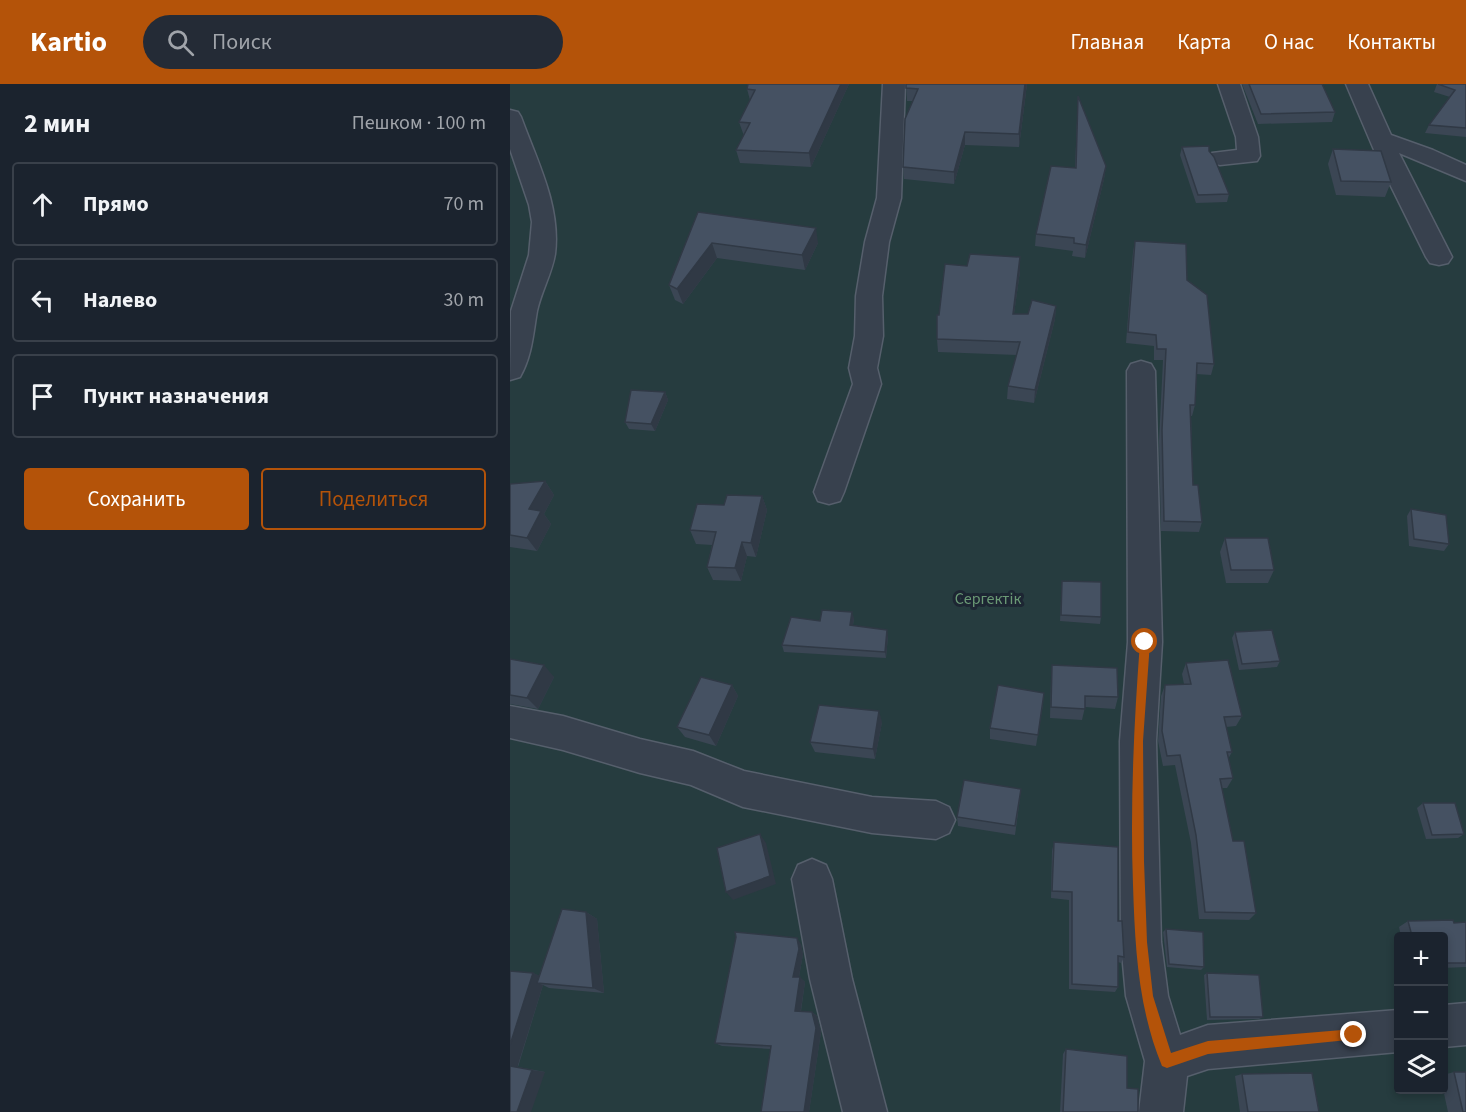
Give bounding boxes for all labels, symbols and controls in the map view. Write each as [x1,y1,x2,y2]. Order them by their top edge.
search box [143,15,563,69]
text: Kartio [30,22,107,62]
icon: search [164,26,197,59]
text: Поиск [212,26,272,58]
text: Главная [1071,27,1144,57]
text: Карта [1177,27,1231,57]
text: О нас [1264,27,1314,57]
text: Контакты [1347,27,1436,57]
text: 2 мин [24,105,90,142]
text: Пешком · 100 m [352,109,486,137]
icon: ahead [26,188,59,221]
text: Прямо [83,188,149,220]
text: 70 m [444,190,484,218]
icon: left [26,284,59,317]
text: Налево [83,284,157,316]
text: 30 m [444,286,484,314]
icon: arrive [26,380,59,413]
text: Пункт назначения [83,380,269,412]
button: Сохранить [24,468,249,530]
button: Поделиться [261,468,486,530]
park label: Сергектік [955,588,1021,610]
route start [1131,628,1157,654]
map controls [1394,932,1448,1094]
button: + [1394,932,1448,986]
button: − [1394,986,1448,1040]
route end [1340,1021,1366,1047]
button: layers [1394,1040,1448,1094]

